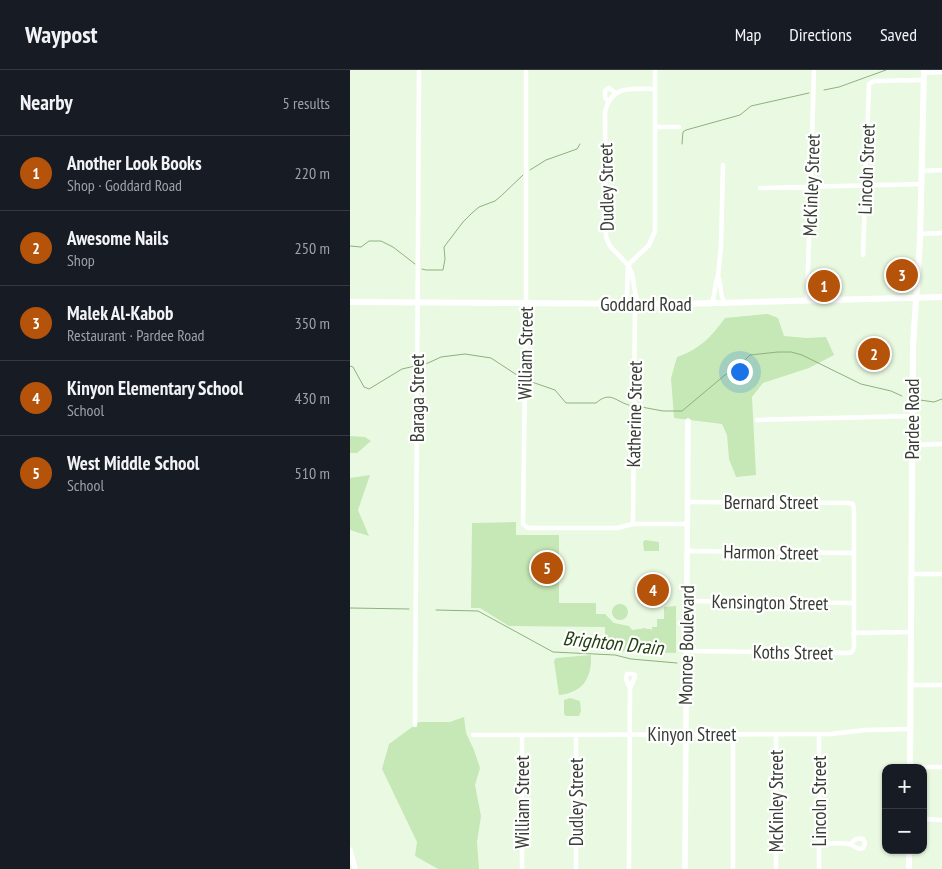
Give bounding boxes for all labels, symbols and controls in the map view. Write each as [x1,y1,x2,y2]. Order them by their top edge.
text: Waypost [25,19,98,50]
text: Map [735,23,761,46]
text: Directions [789,23,852,46]
text: Saved [880,23,917,46]
text: Nearby [20,89,73,116]
text: 5 results [283,93,330,113]
street label: Lincoln Street [852,122,880,215]
street label: McKinley Street [797,133,825,237]
street label: Dudley Street [593,142,619,231]
text: Another Look Books [67,151,202,175]
text: 1 [32,163,40,183]
text: 220 m [295,163,330,183]
text: Shop · Goddard Road [67,175,182,195]
text: Awesome Nails [67,226,169,250]
text: 2 [32,238,40,258]
text: 250 m [295,238,330,258]
text: Shop [67,250,95,270]
pin: 3 [886,256,918,294]
pin: 1 [808,267,840,305]
street label: Goddard Road [600,292,692,316]
text: Malek Al-Kabob [67,301,173,325]
street label: William Street [512,305,538,400]
text: 3 [32,313,40,333]
text: 350 m [295,313,330,333]
text: Restaurant · Pardee Road [67,325,205,345]
pin: 2 [858,335,890,373]
street label: Baraga Street [405,353,429,442]
your location [727,359,753,385]
street label: Katherine Street [621,360,647,468]
text: Kinyon Elementary School [67,376,243,400]
street label: Pardee Road [900,378,924,460]
text: 4 [32,388,40,408]
text: 430 m [295,388,330,408]
text: School [67,400,104,420]
text: West Middle School [67,451,199,475]
text: 5 [32,463,40,483]
text: 510 m [295,463,330,483]
text: School [67,475,104,495]
street label: Bernard Street [724,490,819,514]
street label: Harmon Street [723,539,820,565]
pin: 5 [531,549,563,587]
pin: 4 [637,571,669,609]
street label: Monroe Boulevard [673,585,699,705]
street label: Kensington Street [711,589,829,615]
water label: Brighton Drain [562,625,666,661]
street label: Koths Street [753,639,834,665]
street label: Kinyon Street [648,722,737,746]
street label: McKinley Street [764,749,788,852]
street label: William Street [510,755,534,849]
street label: Lincoln Street [807,755,831,847]
street label: Dudley Street [564,757,588,846]
map controls [882,764,927,854]
button: + [882,764,927,809]
button: − [882,809,927,854]

